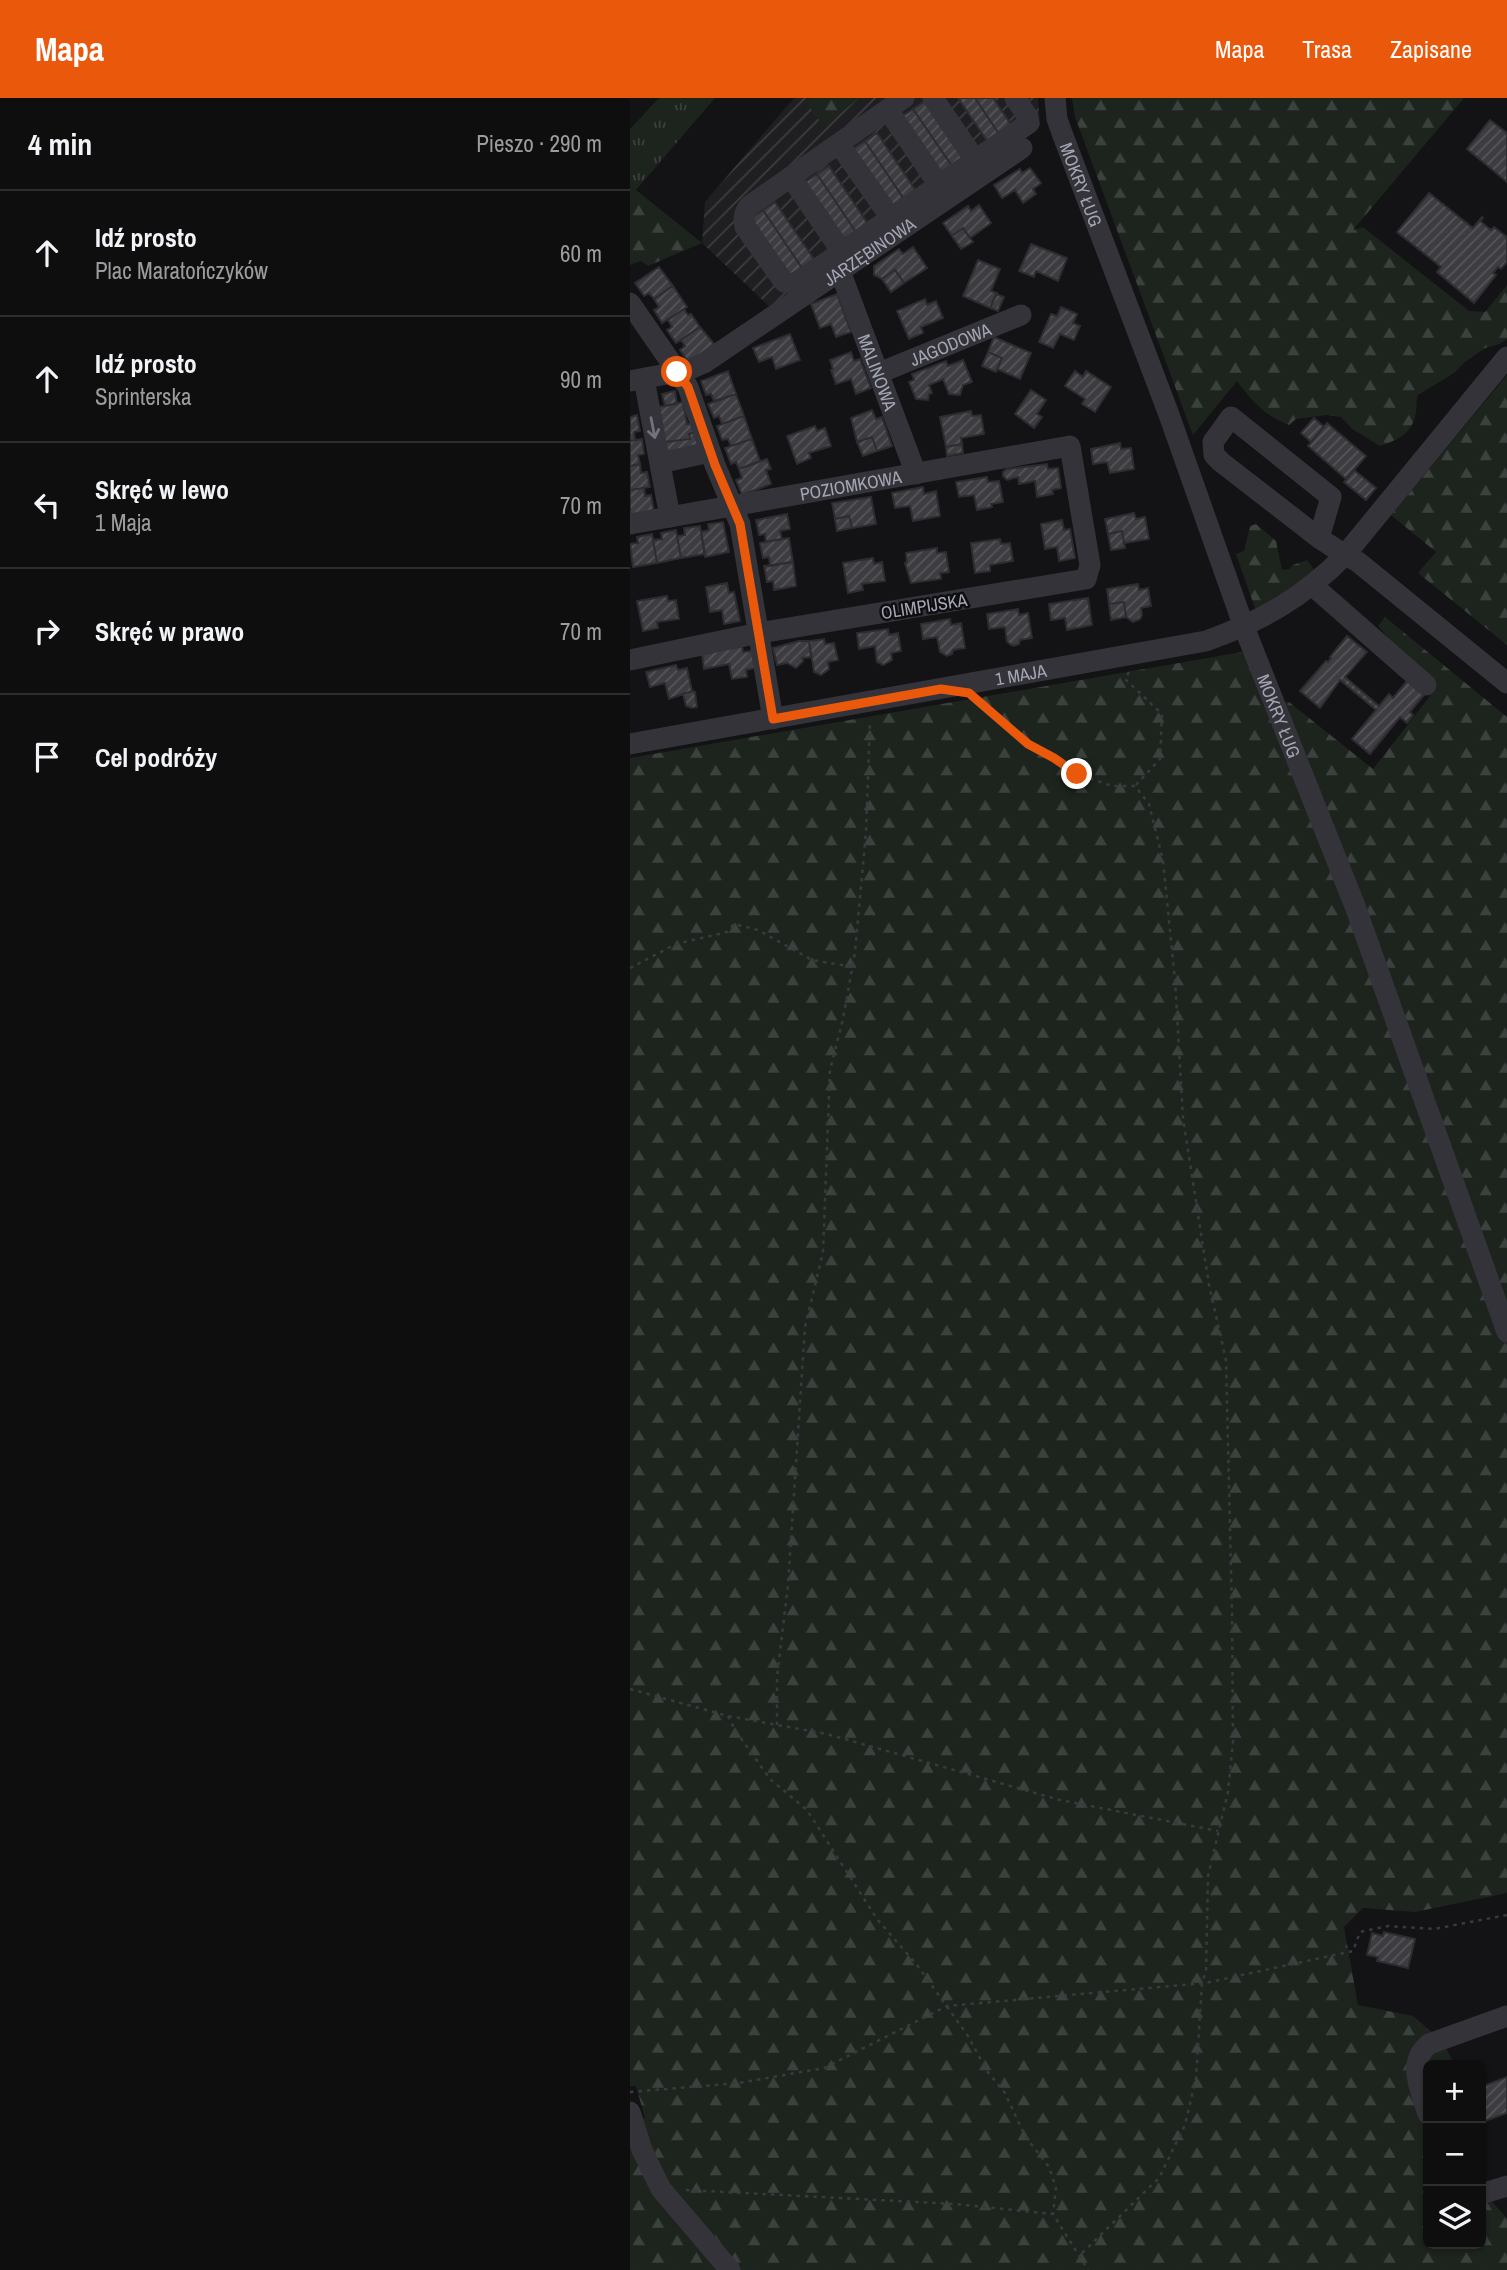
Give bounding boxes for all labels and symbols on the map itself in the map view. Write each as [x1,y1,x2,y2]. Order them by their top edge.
street label: MOKRY ŁUG [1054,139,1109,230]
street label: JARZĘBINOWA [818,211,920,291]
street label: JAGODOWA [906,316,995,372]
street label: MALINOWA [852,330,904,414]
route start [661,356,692,387]
one-way arrow [647,416,660,439]
street label: POZIOMKOWA [798,464,904,506]
street label: OLIMPIJSKA [879,587,969,625]
street label: 1 MAJA [993,657,1049,691]
street label: MOKRY ŁUG [1251,670,1307,761]
route end [1061,758,1092,789]

